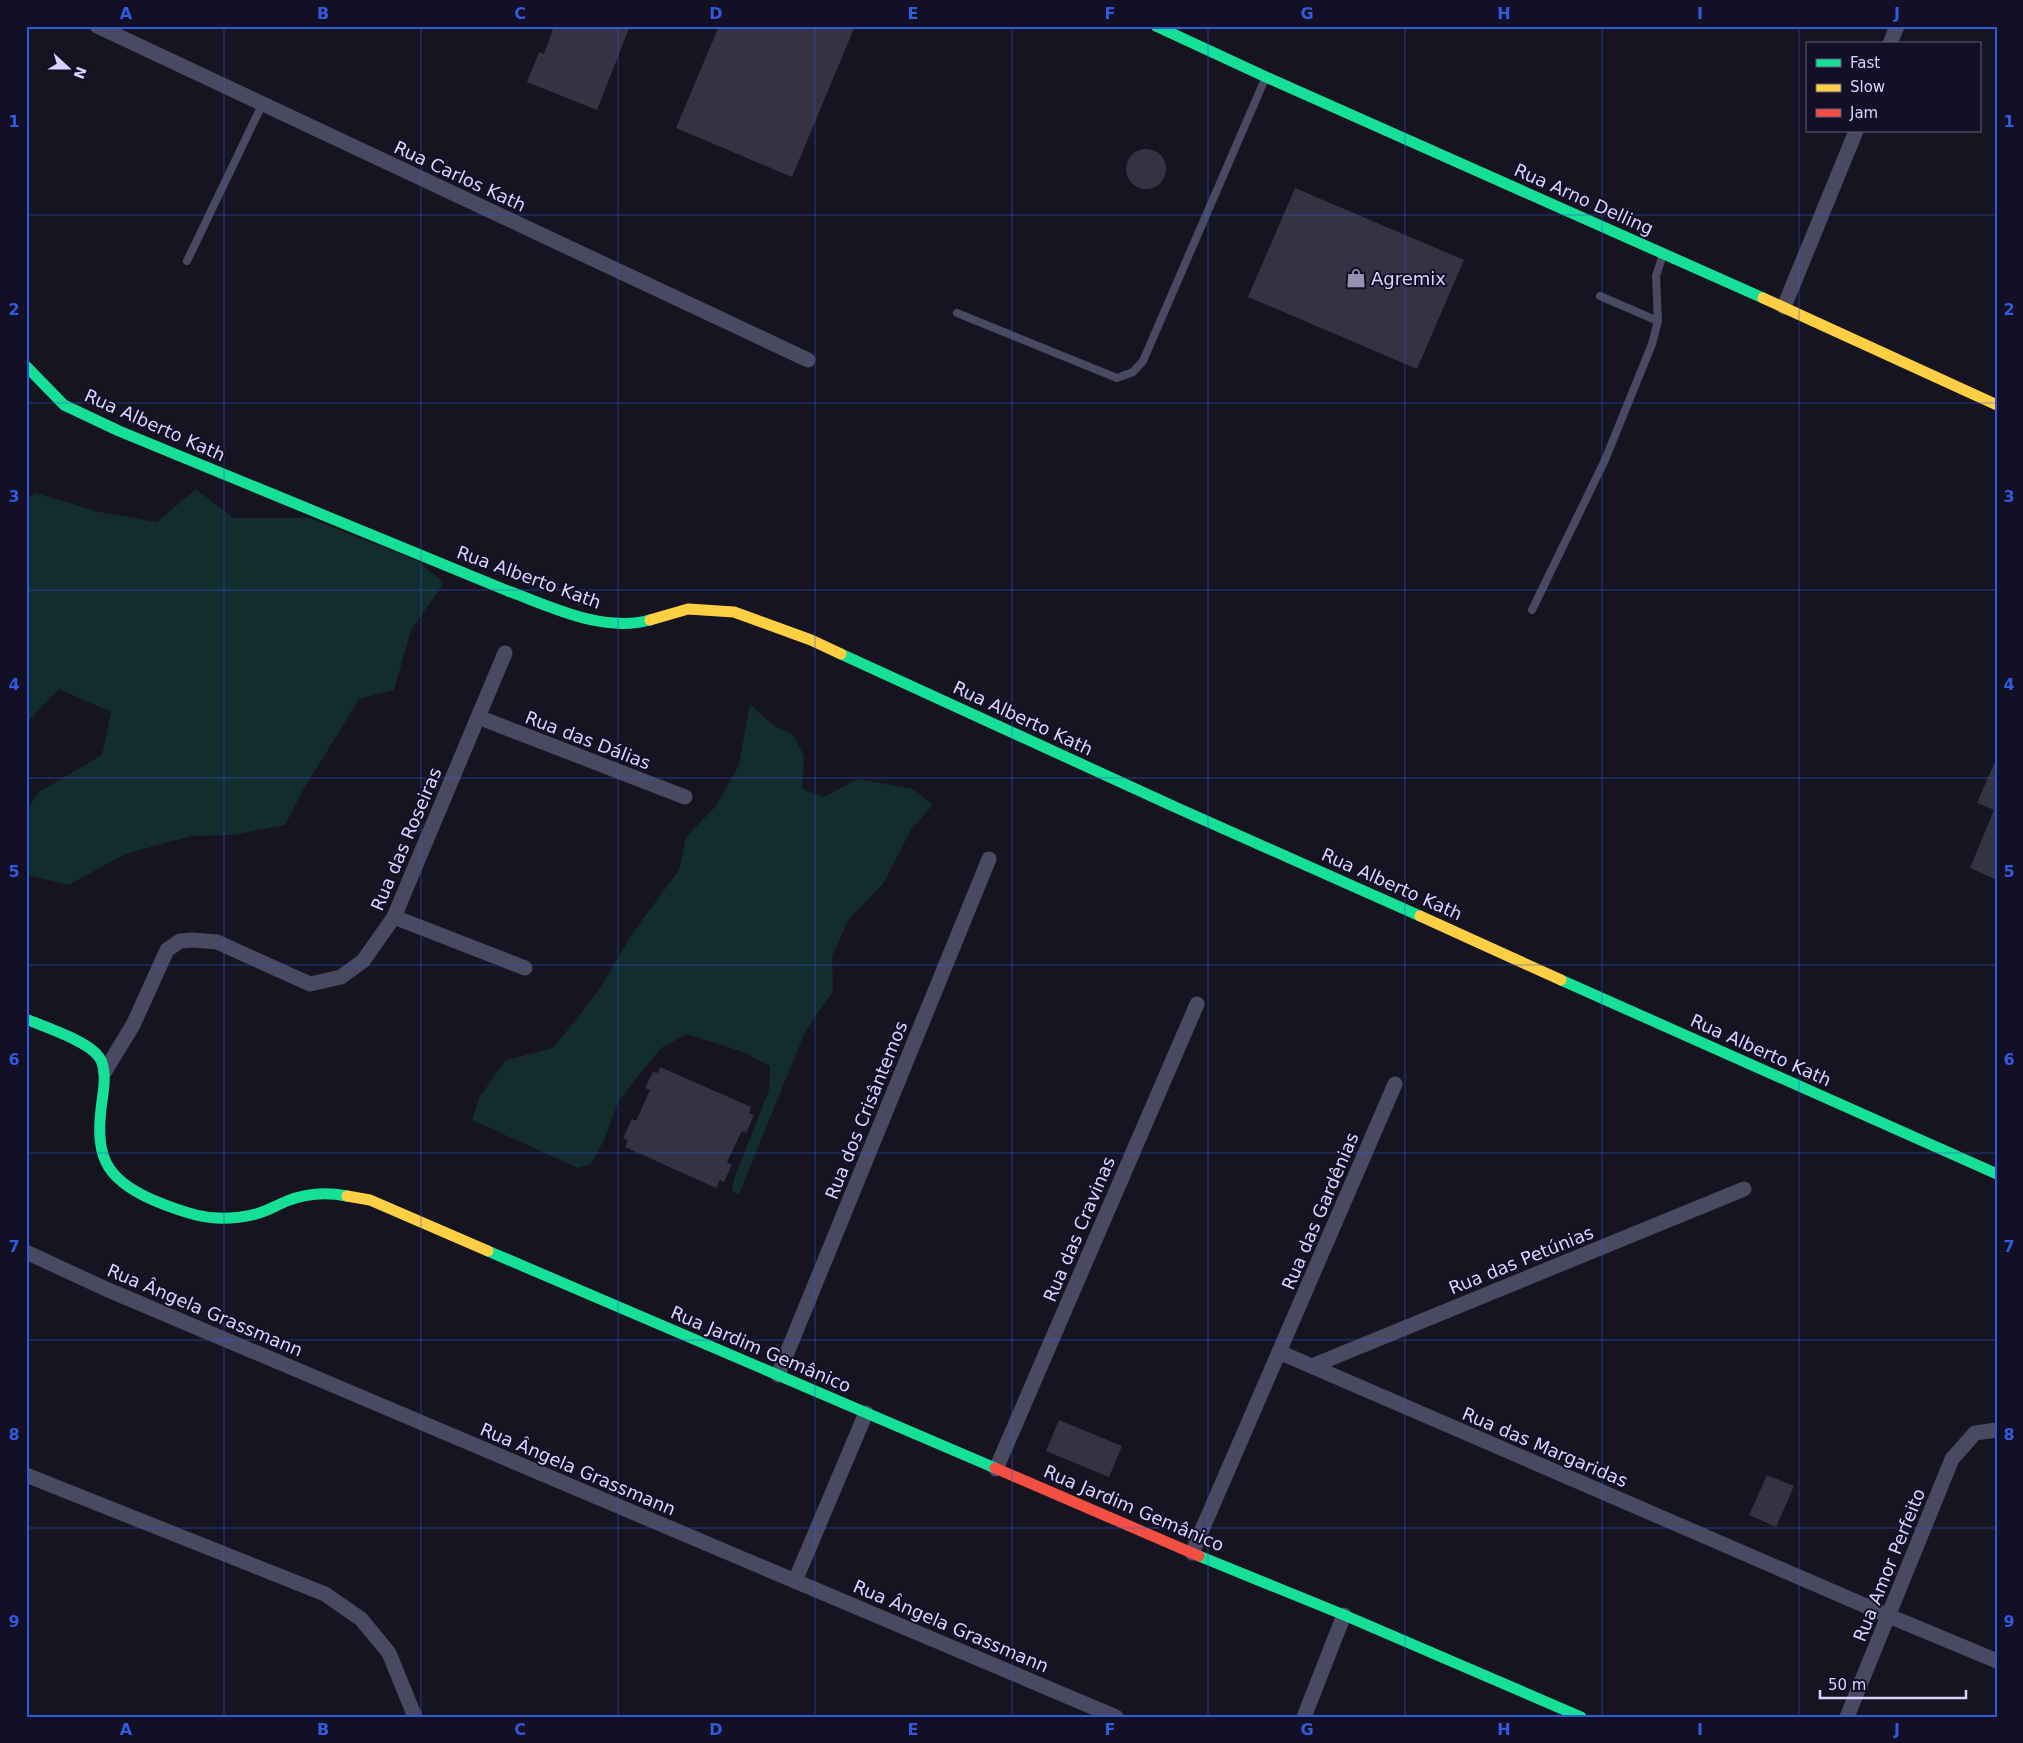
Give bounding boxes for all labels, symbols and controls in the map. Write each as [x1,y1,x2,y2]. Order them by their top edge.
text: A [120,4,133,23]
text: B [317,4,329,23]
text: C [514,4,526,23]
text: D [709,4,723,23]
text: E [908,4,918,23]
text: F [1105,4,1115,23]
text: G [1300,4,1314,23]
text: H [1497,4,1511,23]
text: I [1697,4,1703,23]
text: J [1893,4,1900,23]
north arrow [42,42,92,92]
legend [1806,42,1980,132]
text: Fast [1850,54,1880,72]
text: N [71,64,90,81]
text: Slow [1850,78,1885,96]
text: Jam [1849,104,1878,122]
text: 1 [8,112,20,131]
text: 1 [2003,112,2015,131]
street label: Rua Carlos Kath [391,136,529,216]
street label: Rua Arno Delling [1511,159,1657,239]
shop icon: Agremix [1345,267,1367,289]
place label: Agremix [1371,268,1446,289]
text: 2 [8,300,20,319]
text: 2 [2003,300,2015,319]
street label: Rua Alberto Kath [81,385,229,465]
text: 3 [8,487,20,506]
text: 3 [2003,487,2015,506]
street label: Rua Alberto Kath [454,541,604,613]
text: 4 [8,675,20,694]
text: 4 [2003,675,2015,694]
street label: Rua Alberto Kath [950,676,1096,760]
street label: Rua das Dálias [522,706,654,774]
street label: Rua das Roseiras [366,764,446,914]
street label: Rua Alberto Kath [1318,844,1466,924]
text: 5 [8,862,20,881]
text: 5 [2003,862,2015,881]
street label: Rua Alberto Kath [1687,1010,1835,1090]
street label: Rua dos Crisântemos [821,1018,911,1202]
text: 6 [8,1050,20,1069]
text: 6 [2003,1050,2015,1069]
street label: Rua das Gardênias [1277,1129,1363,1293]
street label: Rua das Cravinas [1039,1153,1119,1305]
street label: Rua das Petúnias [1446,1221,1596,1299]
text: 7 [8,1237,20,1256]
text: 7 [2003,1237,2015,1256]
street label: Rua Ângela Grassmann [104,1259,306,1361]
street label: Rua Jardim Gemânico [668,1301,854,1397]
street label: Rua das Margaridas [1459,1403,1631,1491]
street label: Rua Ângela Grassmann [477,1418,679,1520]
text: 8 [8,1425,20,1444]
text: 8 [2003,1425,2015,1444]
street label: Rua Jardim Gemânico [1041,1460,1227,1556]
street label: Rua Amor Perfeito [1849,1485,1929,1645]
street label: Rua Ângela Grassmann [850,1575,1052,1677]
text: 9 [8,1612,20,1631]
text: 9 [2003,1612,2015,1631]
scale bar [1820,1668,1967,1700]
text: 50 m [1828,1676,1866,1694]
text: A [120,1720,133,1739]
text: B [317,1720,329,1739]
text: C [514,1720,526,1739]
text: D [709,1720,723,1739]
text: E [908,1720,918,1739]
text: F [1105,1720,1115,1739]
text: G [1300,1720,1314,1739]
text: H [1497,1720,1511,1739]
text: I [1697,1720,1703,1739]
text: J [1893,1720,1900,1739]

